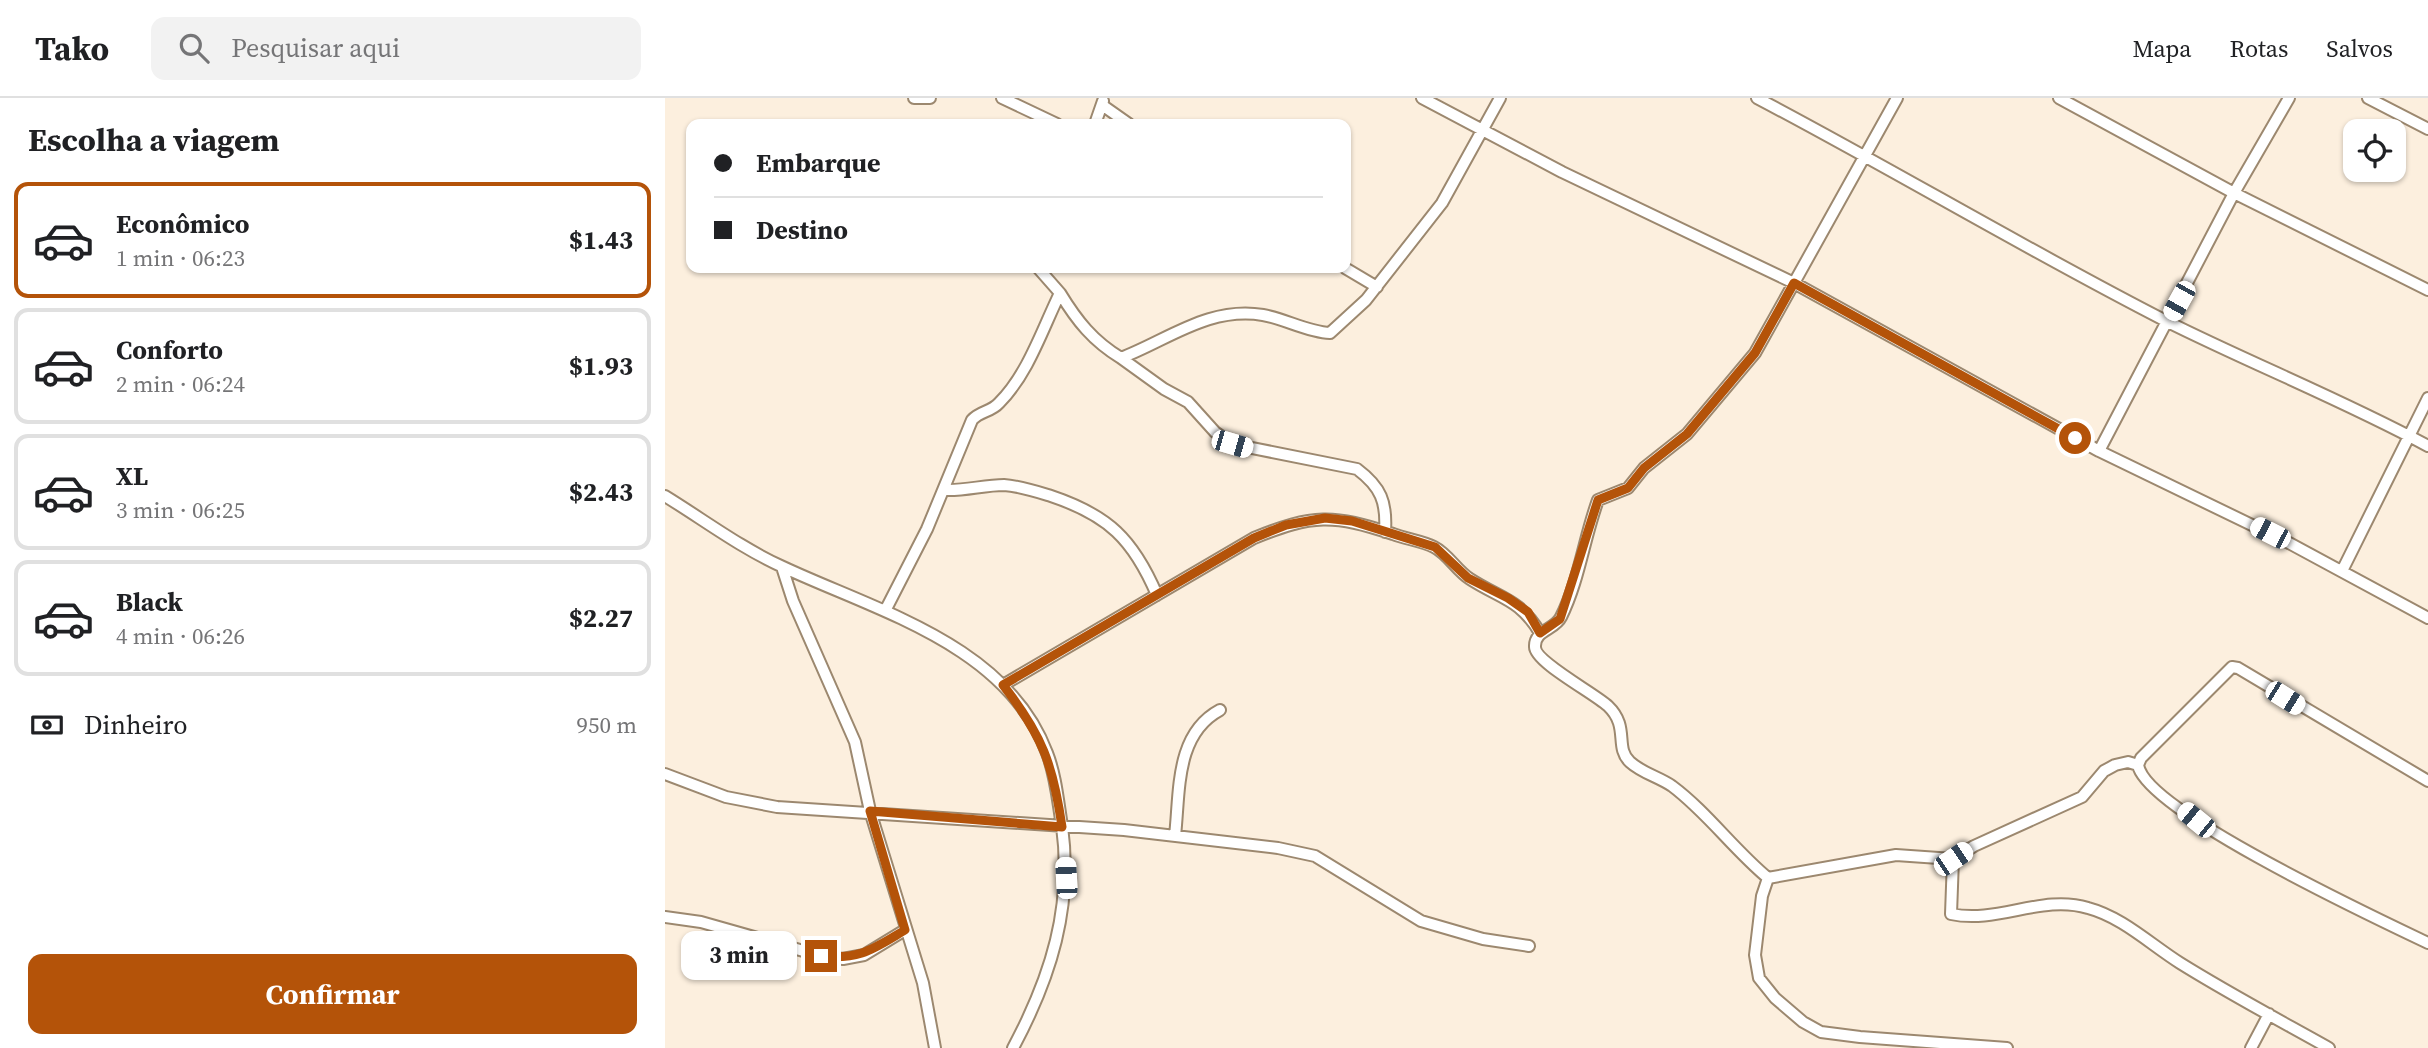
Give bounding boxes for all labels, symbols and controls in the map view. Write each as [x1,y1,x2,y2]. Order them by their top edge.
search box [151,17,641,80]
text: Tako [35,26,109,71]
icon: search [175,29,213,67]
text: Pesquisar aqui [231,30,400,66]
text: Mapa [2132,32,2192,65]
text: Rotas [2230,32,2288,65]
text: Salvos [2326,32,2393,65]
text: Escolha a viagem [28,118,280,162]
map controls [2343,119,2406,182]
button: locate [2343,119,2406,182]
text: Embarque [756,145,880,181]
text: Econômico [116,206,249,242]
icon: car [32,209,95,272]
text: Destino [756,212,848,248]
text: $1.43 [569,222,633,258]
text: 1 min · 06:23 [116,242,245,274]
car [2160,278,2199,324]
text: Conforto [116,332,223,368]
icon: car [32,335,95,398]
text: $1.93 [569,348,633,384]
text: 2 min · 06:24 [116,368,245,400]
route start [2059,422,2091,454]
car [1209,428,1256,460]
text: XL [116,458,148,494]
icon: car [32,461,95,524]
text: $2.43 [569,474,633,510]
text: 3 min · 06:25 [116,494,245,526]
car [2247,514,2294,552]
text: Black [116,584,183,620]
icon: car [32,587,95,650]
text: $2.27 [569,600,633,636]
text: 4 min · 06:26 [116,620,245,652]
car [2262,678,2309,718]
icon: cash [28,706,66,744]
text: Dinheiro [84,707,188,743]
text: 950 m [576,709,637,741]
car [2174,799,2219,841]
car [1930,839,1977,879]
car [1055,856,1078,900]
callout: 3 min [681,932,797,980]
text: 3 min [709,939,769,971]
route end [805,940,837,972]
button: Confirmar [28,954,637,1034]

